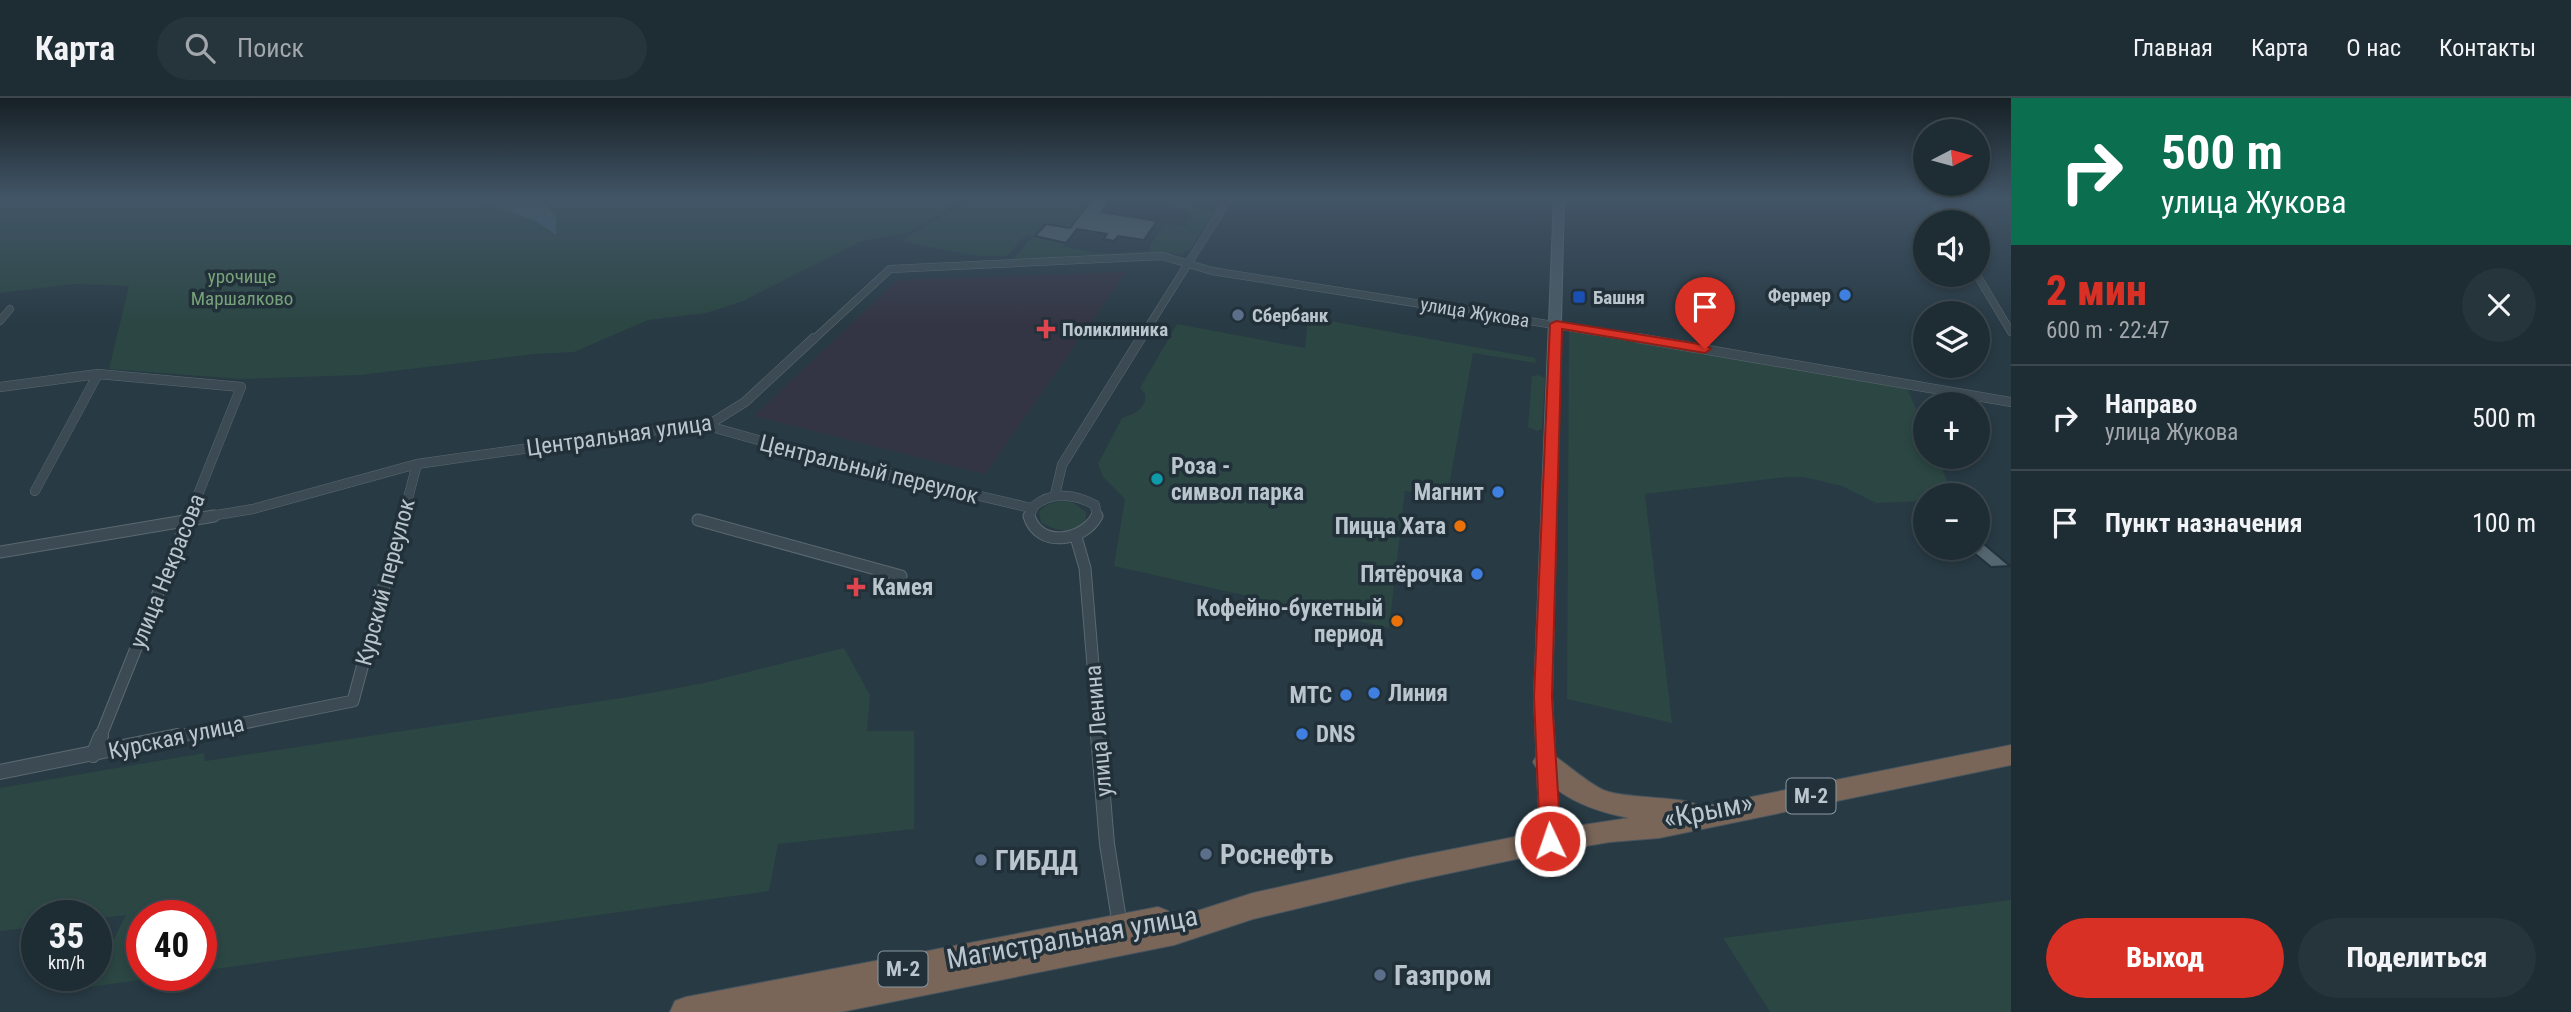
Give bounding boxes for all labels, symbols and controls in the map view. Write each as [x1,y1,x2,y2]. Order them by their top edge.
search box [157,17,647,80]
text: Карта [35,29,115,68]
icon: search [181,29,219,67]
text: Поиск [237,33,304,63]
text: Главная [2133,34,2213,62]
text: Карта [2251,34,2308,62]
text: О нас [2346,34,2401,62]
text: Контакты [2439,34,2536,62]
north arrow [1913,119,1990,196]
map controls [1913,119,1990,560]
text: 500 m [2161,124,2283,181]
icon: right [2046,126,2137,217]
text: улица Жукова [2161,183,2346,221]
button: sound [1913,210,1990,287]
park label: урочище Маршалково [191,265,293,310]
text: 2 мин [2046,266,2147,315]
button: close [2462,268,2536,342]
pin [1675,277,1735,349]
place label: Фермер [1768,284,1831,307]
place label: Башня [1593,286,1645,309]
marker: Фермер [1837,287,1853,303]
icon: arrive [1686,288,1724,326]
marker: Башня [1571,289,1587,305]
street label: улица Жукова [1419,293,1531,332]
button: layers [1913,301,1990,378]
place label: Сбербанк [1252,304,1329,327]
marker: Сбербанк [1230,307,1246,323]
text: 600 m · 22:47 [2046,317,2170,344]
place label: Поликлиника [1062,318,1168,341]
marker: Поликлиника [1036,319,1056,339]
text: Направо [2105,389,2197,419]
button: + [1913,392,1990,469]
icon: right [2046,399,2084,437]
text: 500 m [2472,403,2536,433]
street label: Центральная улица [525,409,713,462]
text: улица Жукова [2105,419,2238,446]
street label: Центральный переулок [757,429,981,510]
place label: Роза - символ парка [1171,453,1304,506]
marker: Роза - символ парка [1149,471,1165,487]
place label: Магнит [1414,479,1484,506]
button: − [1913,483,1990,560]
marker: Магнит [1490,484,1506,500]
street label: улица Некрасова [124,490,211,652]
street label: Курский переулок [350,496,421,669]
icon: arrive [2046,504,2084,542]
text: Пункт назначения [2105,508,2303,538]
text: 100 m [2472,508,2536,538]
place label: Пицца Хата [1335,513,1446,540]
marker: Пицца Хата [1452,518,1468,534]
place label: Пятёрочка [1360,561,1463,588]
marker: Пятёрочка [1469,566,1485,582]
place label: Камея [872,574,933,601]
marker: Камея [846,577,866,597]
place label: Кофейно-букетный период [1196,595,1383,648]
marker: Кофейно-букетный период [1389,613,1405,629]
street label: улица Ленина [1079,664,1118,798]
place label: Линия [1388,680,1448,707]
place label: МТС [1290,682,1332,709]
marker: Линия [1366,685,1382,701]
marker: МТС [1338,687,1354,703]
street label: Курская улица [106,710,246,765]
place label: DNS [1316,721,1356,748]
marker: DNS [1294,726,1310,742]
road number: М-2 [1786,778,1836,814]
street label: «Крым» [1661,786,1755,835]
position arrow [1513,804,1587,878]
place label: Роснефть [1220,838,1334,871]
place label: ГИБДД [995,844,1078,877]
marker: Роснефть [1198,846,1214,862]
marker: ГИБДД [973,852,989,868]
street label: Магистральная улица [944,899,1200,976]
speed limit sign: 40 [126,900,217,991]
text: 35 [49,916,84,957]
button: Выход [2046,918,2284,998]
button: Поделиться [2298,918,2536,998]
text: km/h [48,952,85,973]
road number: М-2 [878,952,928,986]
place label: Газпром [1394,959,1492,992]
marker: Газпром [1372,967,1388,983]

